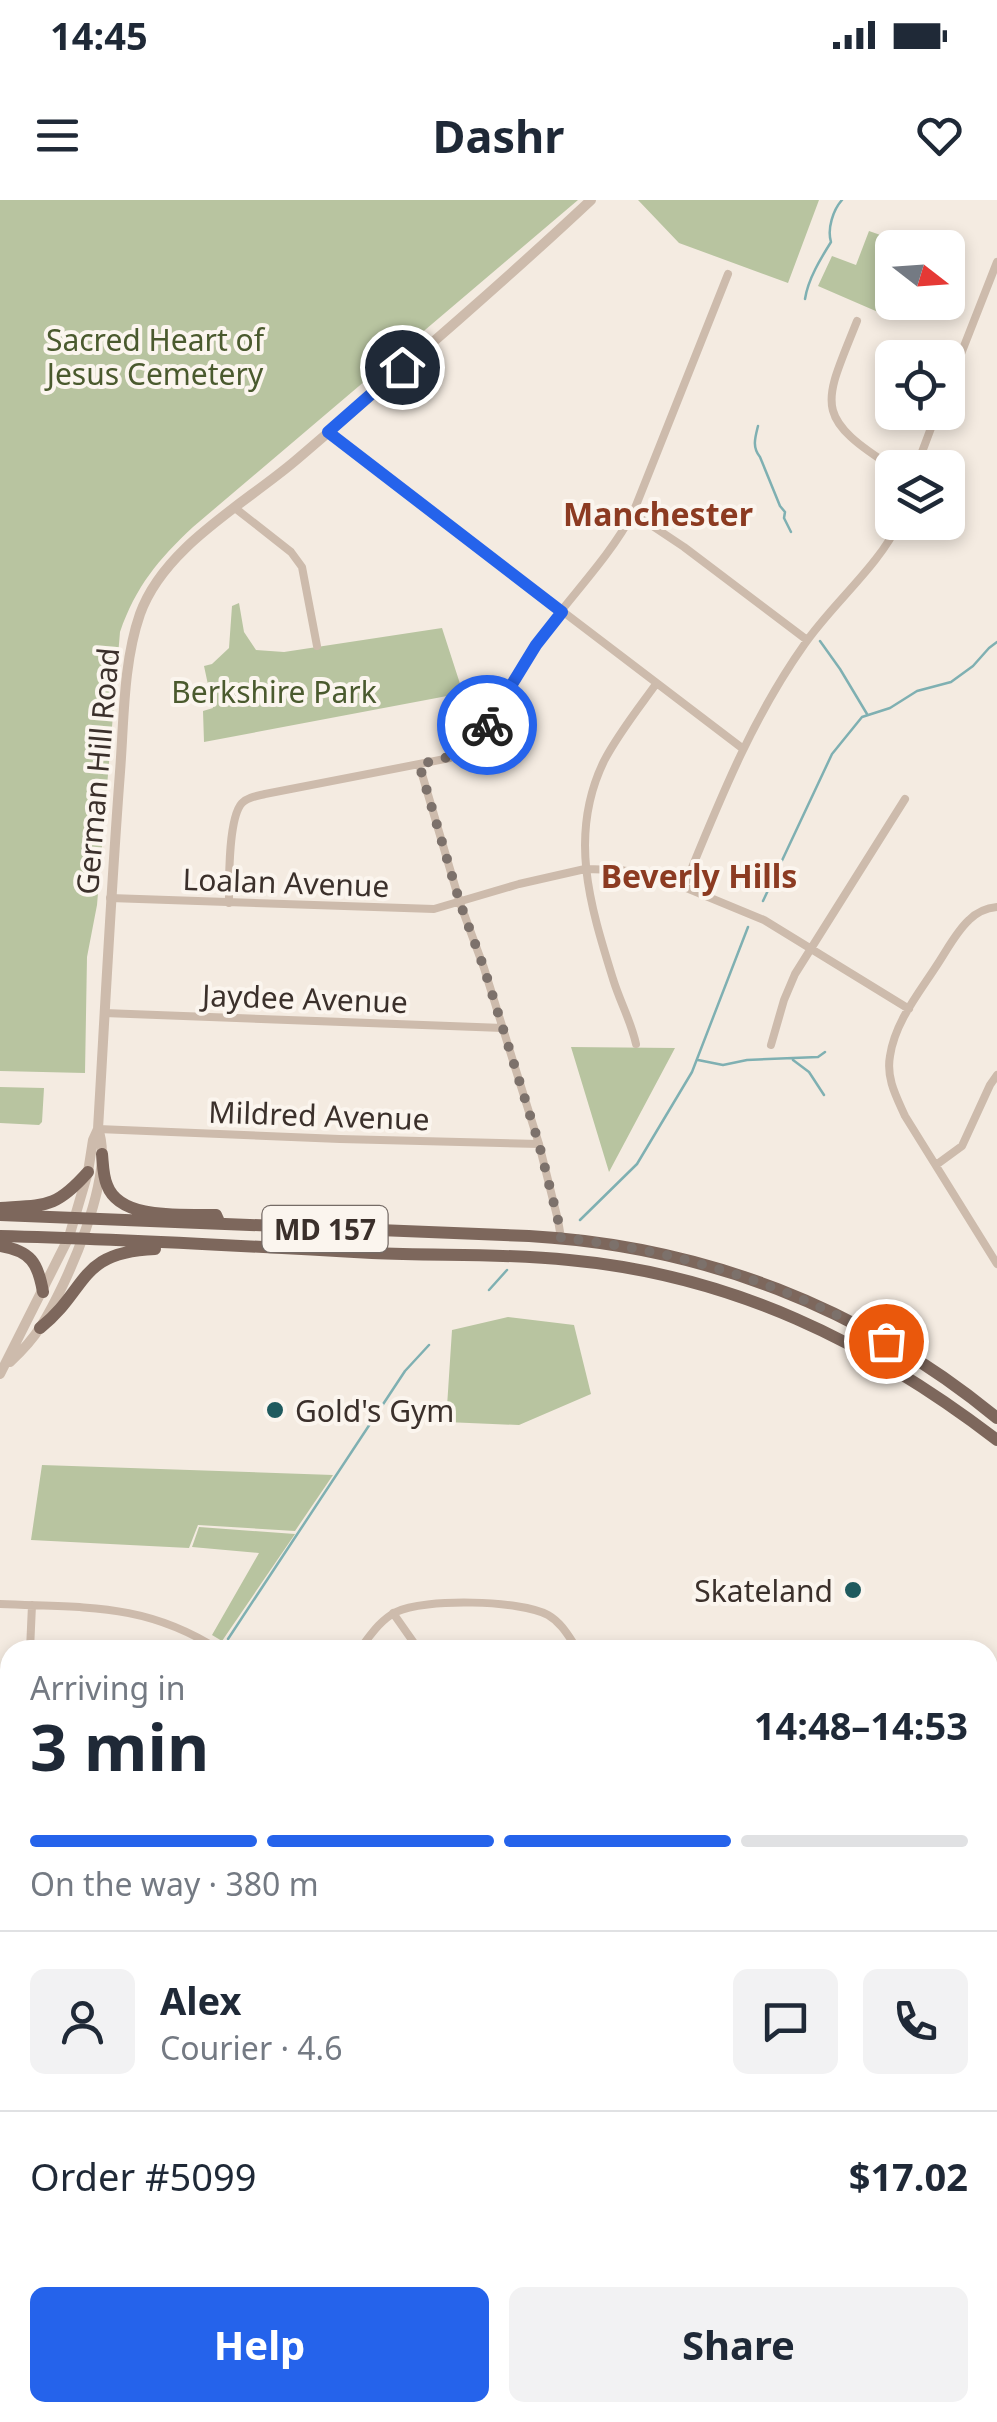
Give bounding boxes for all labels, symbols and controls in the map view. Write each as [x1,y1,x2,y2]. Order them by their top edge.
text: 14:45 [50,9,148,61]
text: Dashr [433,105,564,166]
icon: menu [30,108,85,163]
icon: heart [912,108,967,163]
north arrow [875,230,965,320]
map controls [875,230,965,540]
park label: Sacred Heart of Jesus Cemetery [44,319,266,394]
pin [360,325,445,410]
icon: home [375,340,430,395]
button: locate [875,340,965,430]
button: layers [875,450,965,540]
district label: Manchester [563,492,753,535]
street label: German Hill Road [66,646,128,896]
park label: Berkshire Park [171,671,377,712]
courier [437,675,537,775]
icon: bike [460,698,515,753]
district label: Beverly Hills [601,854,797,897]
street label: Loalan Avenue [182,858,390,906]
street label: Jaydee Avenue [198,974,409,1022]
street label: Mildred Avenue [208,1091,430,1139]
road number: MD 157 [262,1206,388,1252]
pin [844,1299,929,1384]
icon: bag [859,1314,914,1369]
place label: Gold's Gym [295,1390,454,1431]
marker: Gold's Gym [264,1399,286,1421]
place label: Skateland [694,1570,833,1611]
marker: Skateland [842,1579,864,1601]
text: Arriving in [30,1666,185,1709]
text: 14:48–14:53 [754,1699,968,1751]
text: 3 min [30,1702,209,1790]
text: On the way · 380 m [30,1862,319,1905]
button: person [30,1969,135,2074]
button: chat [733,1969,838,2074]
button: phone [863,1969,968,2074]
text: Alex [160,1974,242,2026]
text: Courier · 4.6 [160,2026,343,2069]
text: Order #5099 [30,2150,256,2202]
text: $17.02 [849,2150,968,2202]
button: Help [30,2287,489,2402]
button: Share [509,2287,968,2402]

